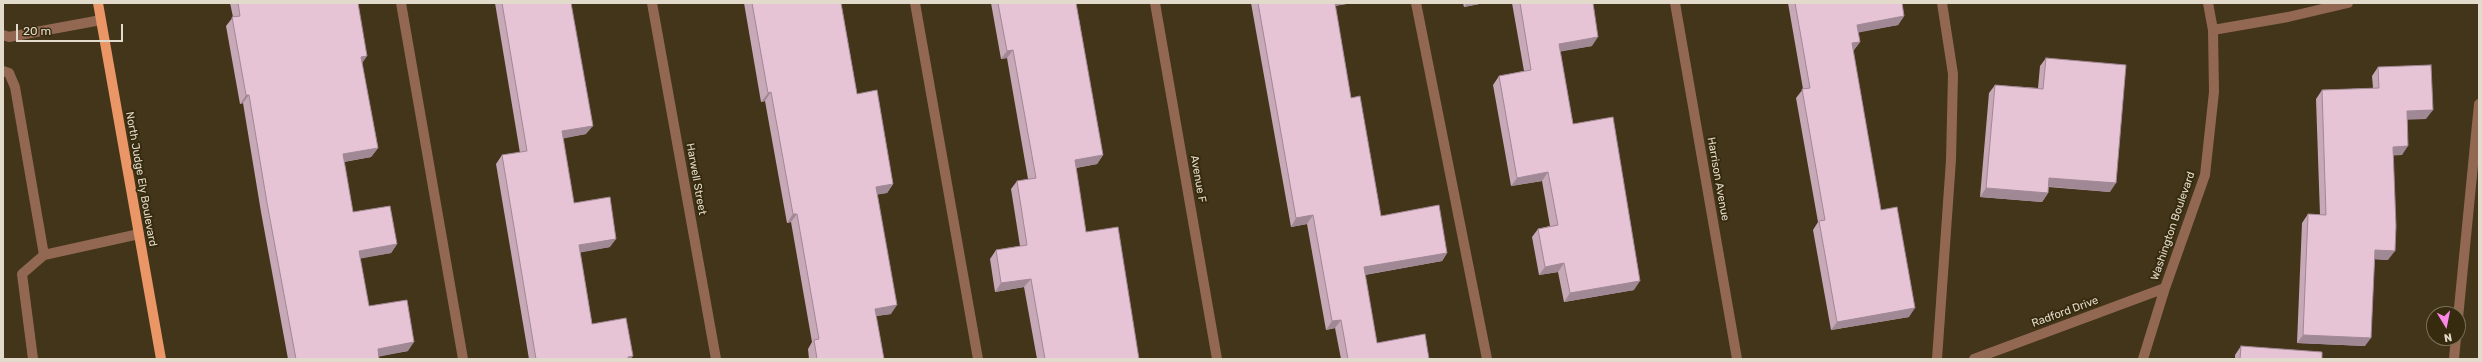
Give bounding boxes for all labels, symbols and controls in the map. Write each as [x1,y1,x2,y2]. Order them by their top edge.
scale bar [18,16,125,42]
text: 20 m [23,24,51,38]
street label: North Judge Ely Boulevard [123,110,159,248]
street label: Harrison Avenue [1704,136,1732,222]
street label: Harwell Street [683,142,709,216]
street label: Avenue F [1187,154,1209,204]
street label: Washington Boulevard [2148,170,2198,282]
street label: Radford Drive [2030,294,2100,330]
north arrow [2426,306,2466,346]
text: N [2443,330,2453,344]

